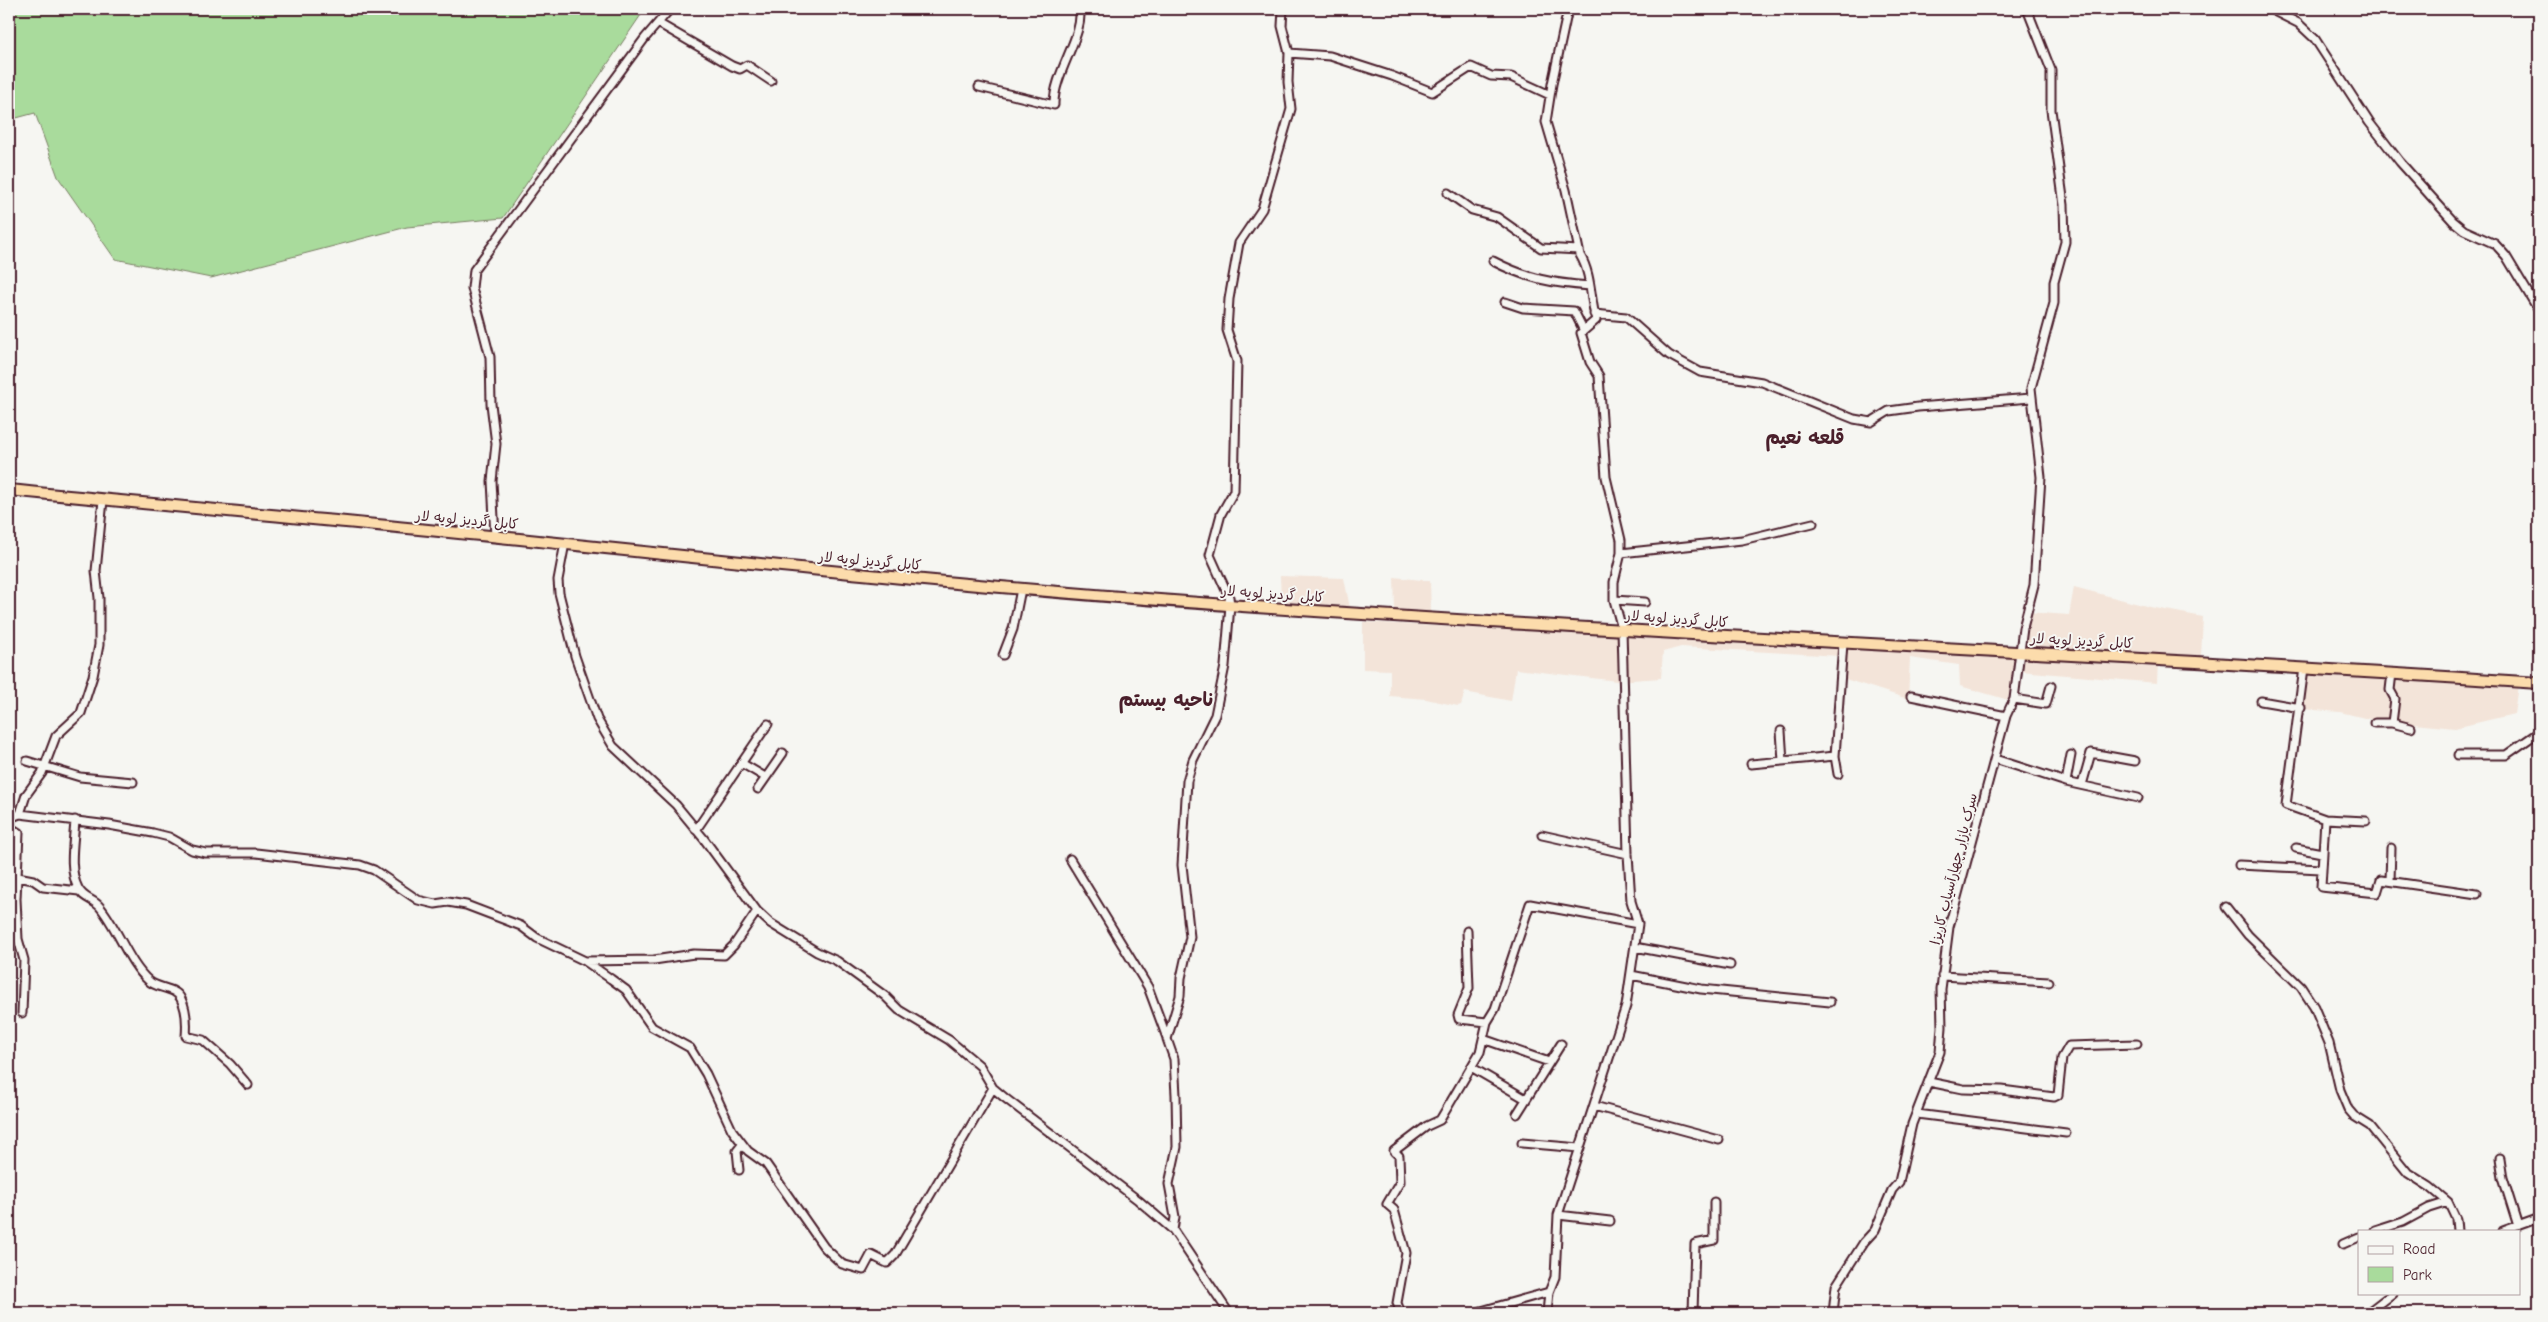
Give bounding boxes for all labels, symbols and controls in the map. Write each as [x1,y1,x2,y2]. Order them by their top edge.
district label: قلعه نعيم [1765,427,1845,452]
street label: کابل گردیز لویه لار [414,507,519,534]
street label: کابل گردیز لویه لار [817,548,922,575]
street label: کابل گردیز لویه لار [1220,582,1325,607]
street label: کابل گردیز لویه لار [1624,607,1729,632]
street label: کابل گردیز لویه لار [2029,630,2134,653]
district label: ناحیه بیستم [1119,689,1213,714]
street label: سرک بازار چهارآسیاب کاریزا [1927,791,1982,947]
legend [2358,1230,2520,1294]
text: Road [2403,1240,2435,1258]
text: Park [2403,1266,2432,1284]

